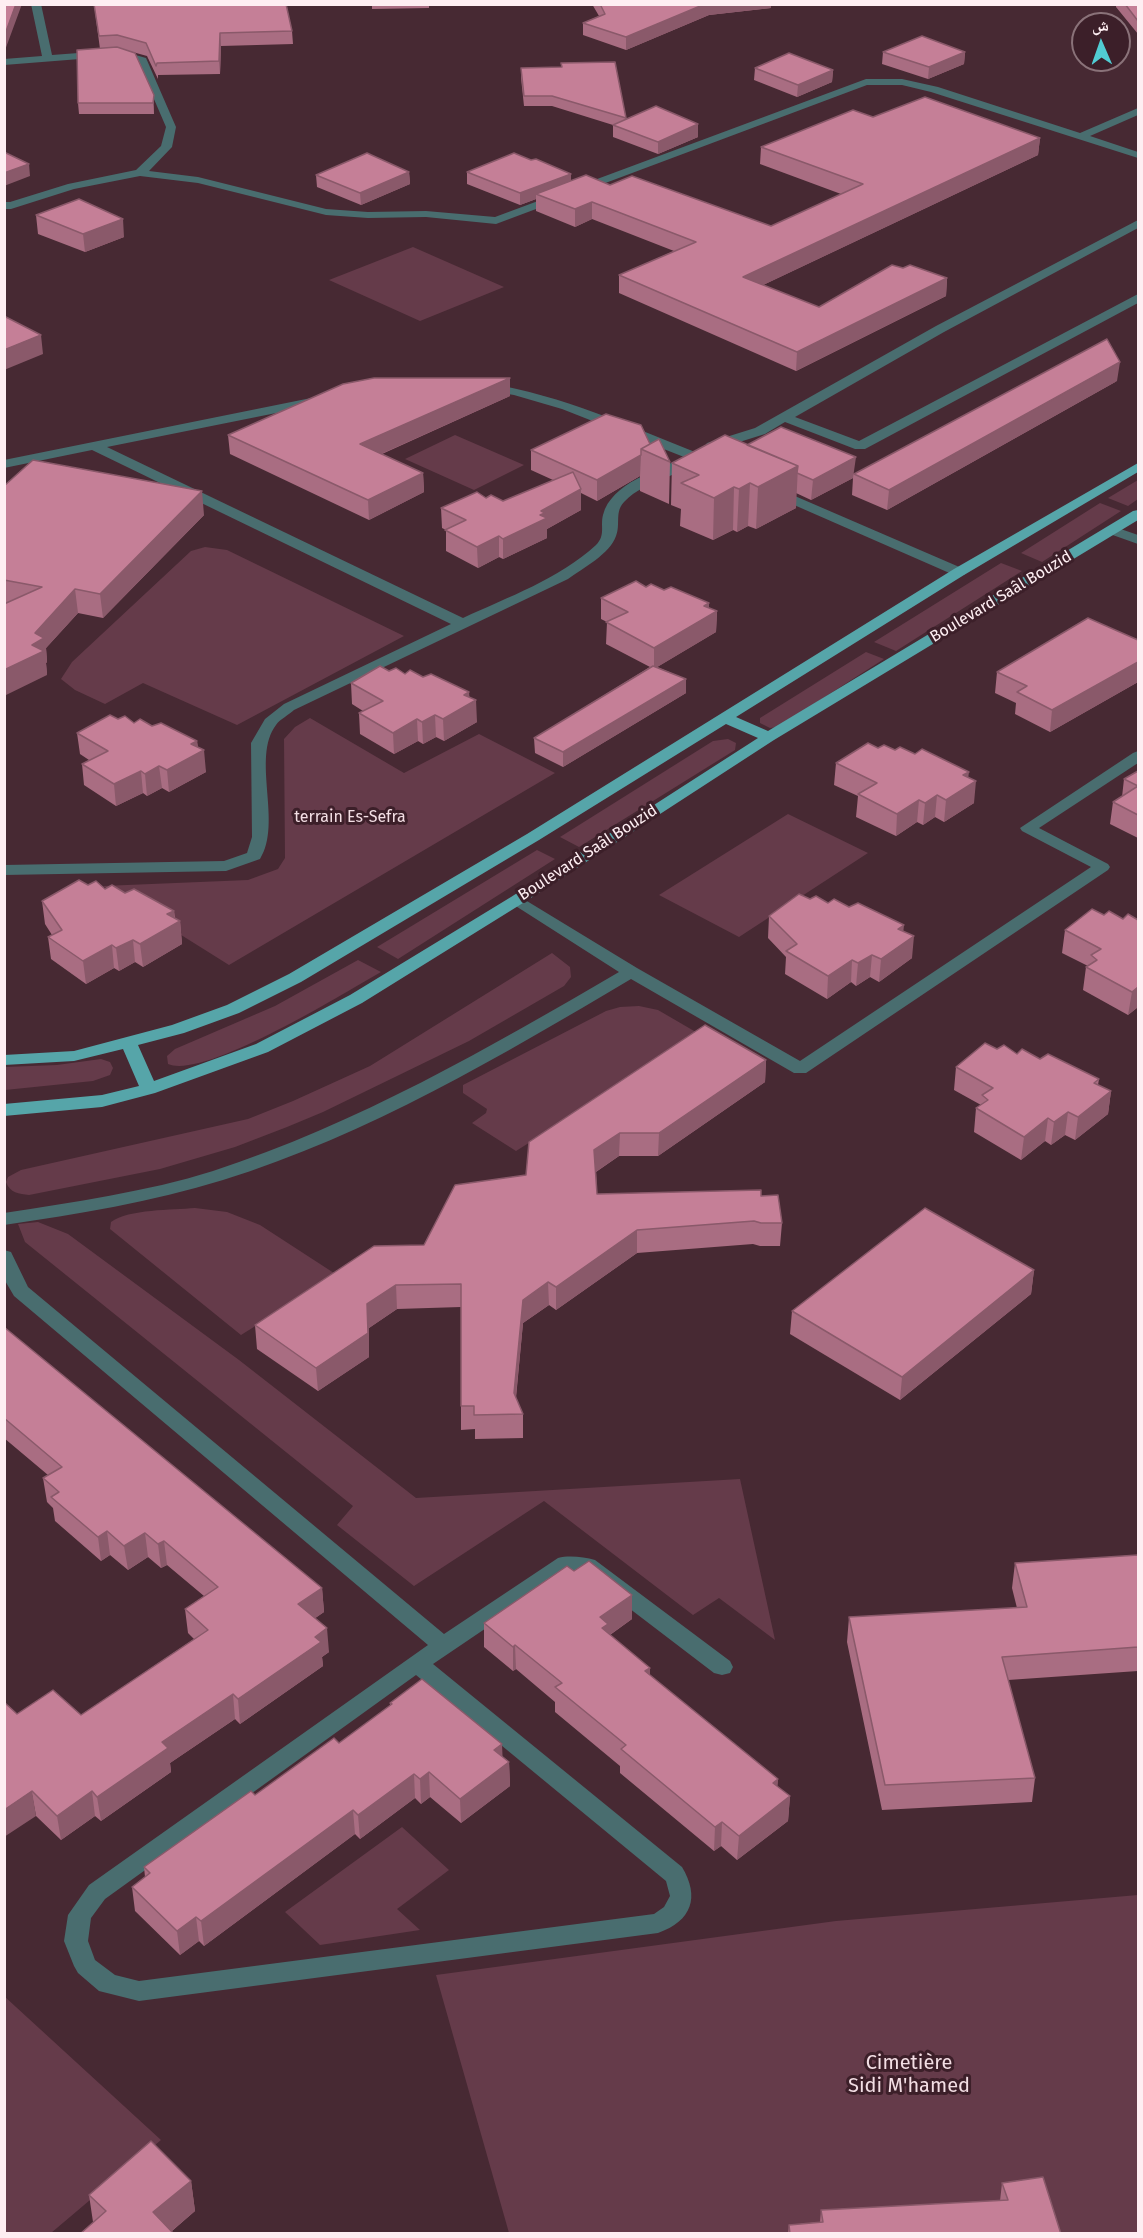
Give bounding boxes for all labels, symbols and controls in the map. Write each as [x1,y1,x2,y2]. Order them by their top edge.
north arrow [1071,12,1131,72]
text: ش [1092,16,1109,35]
street label: Boulevard Saâl Bouzid [927,547,1075,647]
street label: Boulevard Saâl Bouzid [515,801,661,905]
park label: terrain Es-Sefra [294,808,406,828]
park label: Cimetière Sidi M'hamed [848,2051,970,2098]

